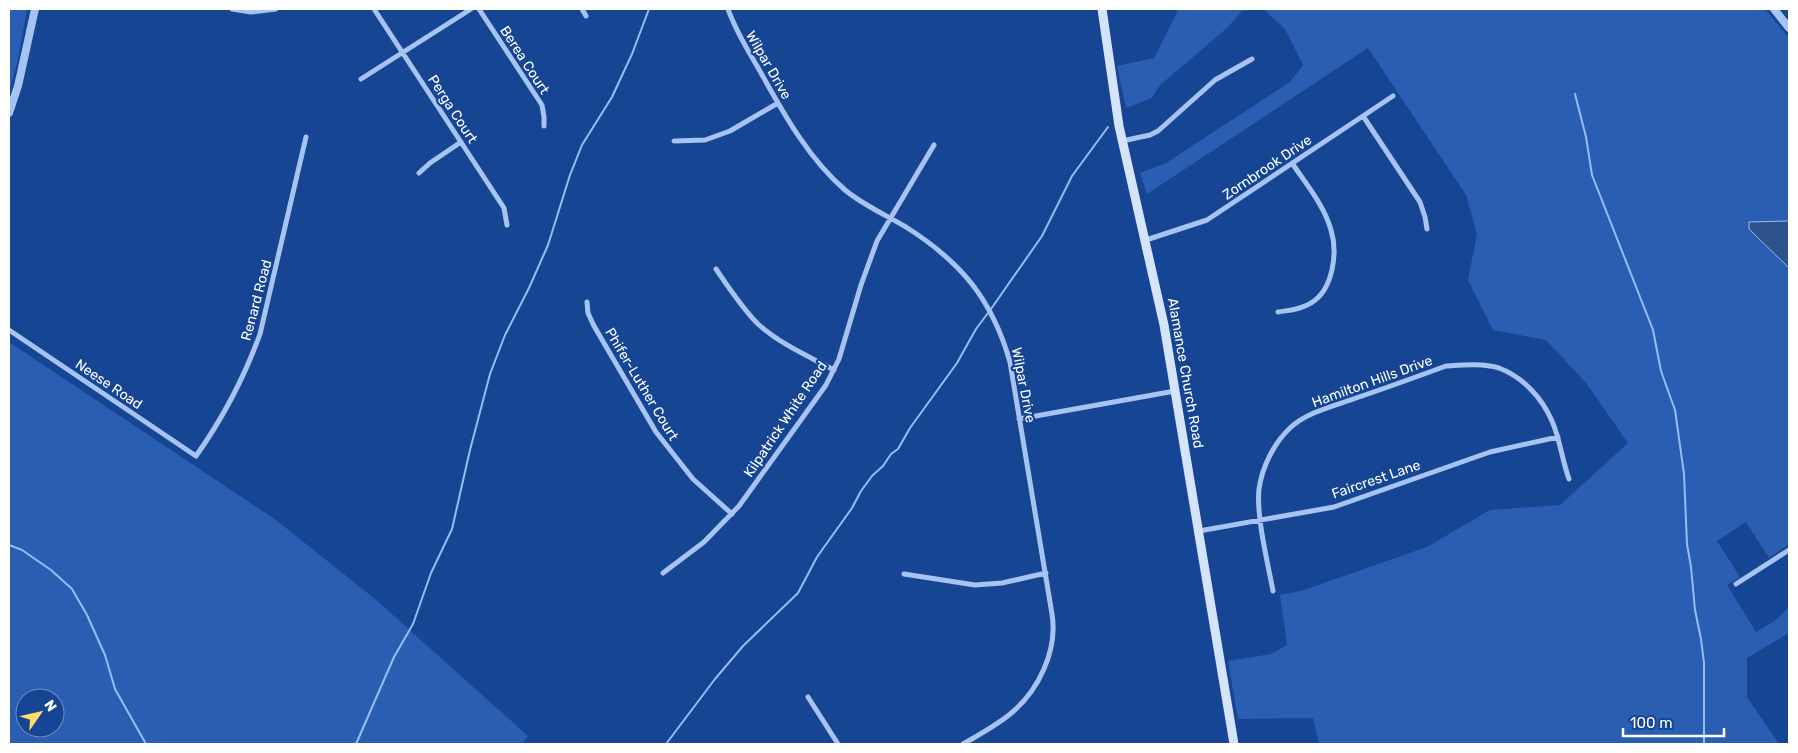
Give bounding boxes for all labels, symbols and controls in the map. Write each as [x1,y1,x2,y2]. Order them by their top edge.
street label: Berea Court [496,23,553,98]
street label: Wilpar Drive [742,28,795,103]
street label: Perga Court [424,72,481,147]
street label: Zornbrook Drive [1219,131,1315,203]
street label: Renard Road [237,258,275,343]
street label: Alamance Church Road [1164,297,1207,450]
street label: Phifer-Luther Court [601,325,682,444]
street label: Wilpar Drive [1008,346,1039,424]
street label: Hamilton Hills Drive [1310,352,1435,411]
street label: Neese Road [72,356,145,413]
street label: Kilpatrick White Road [740,358,831,481]
street label: Faircrest Lane [1330,456,1423,503]
north arrow [15,688,65,738]
text: N [40,697,60,715]
scale bar [1623,706,1724,738]
text: 100 m [1630,714,1672,732]

